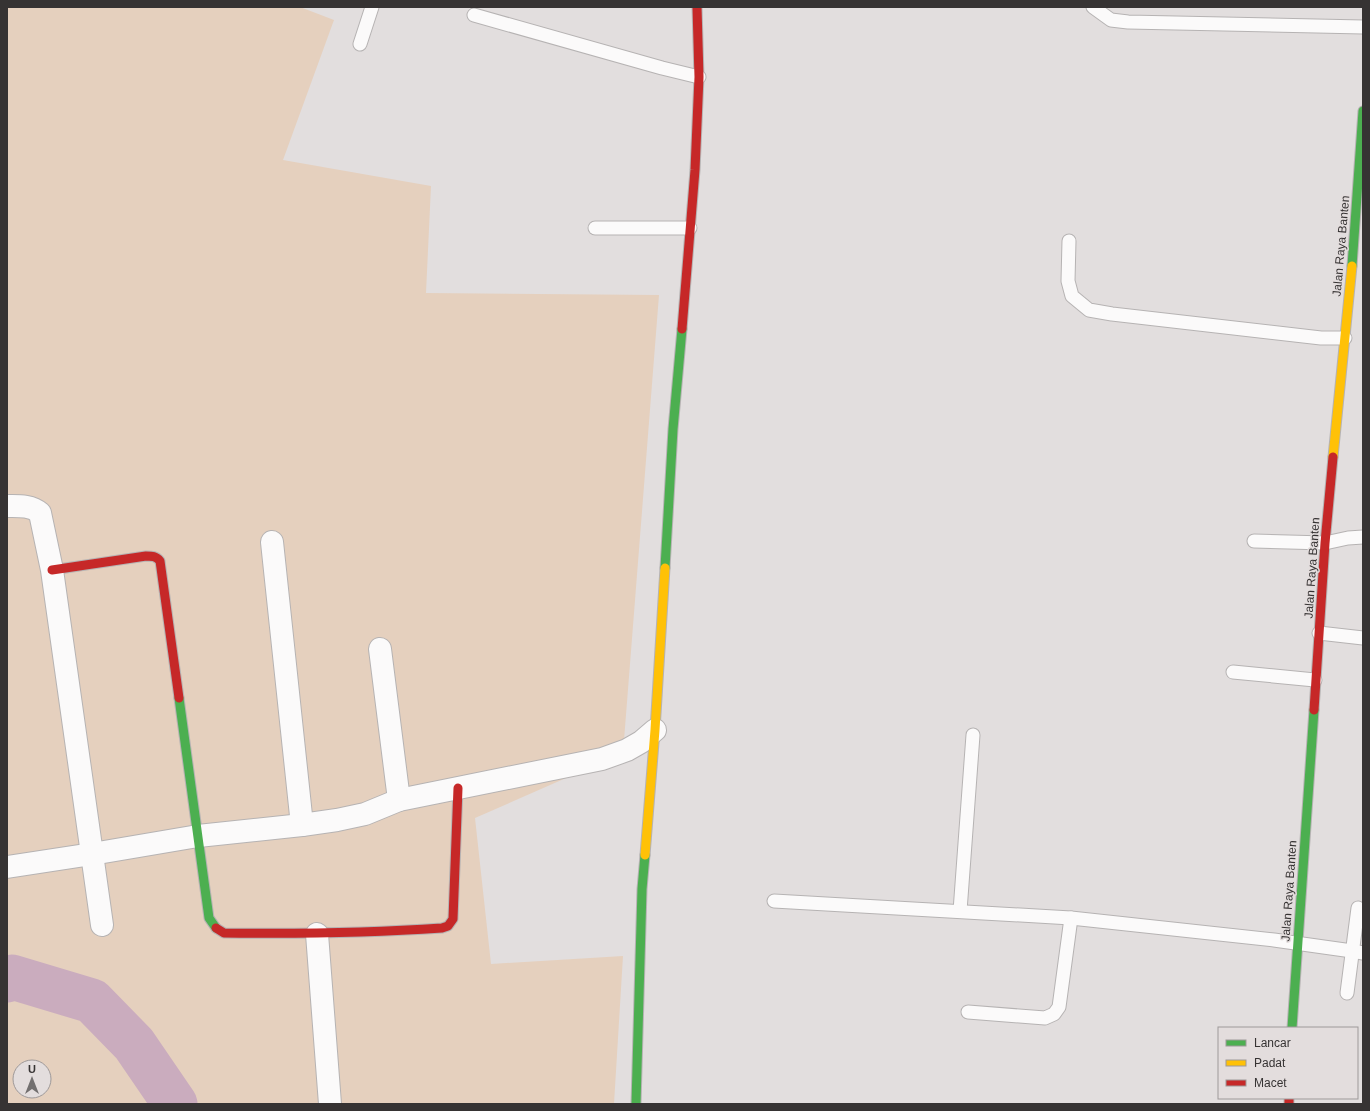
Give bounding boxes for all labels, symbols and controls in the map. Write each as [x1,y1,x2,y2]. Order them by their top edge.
street label: Jalan Raya Banten [1330,195,1352,297]
street label: Jalan Raya Banten [1301,517,1323,619]
street label: Jalan Raya Banten [1278,840,1300,942]
legend [1218,1027,1358,1099]
text: Lancar [1254,1036,1291,1050]
text: Padat [1254,1056,1286,1070]
north arrow [12,1059,52,1099]
text: U [28,1063,36,1075]
text: Macet [1254,1076,1287,1090]

